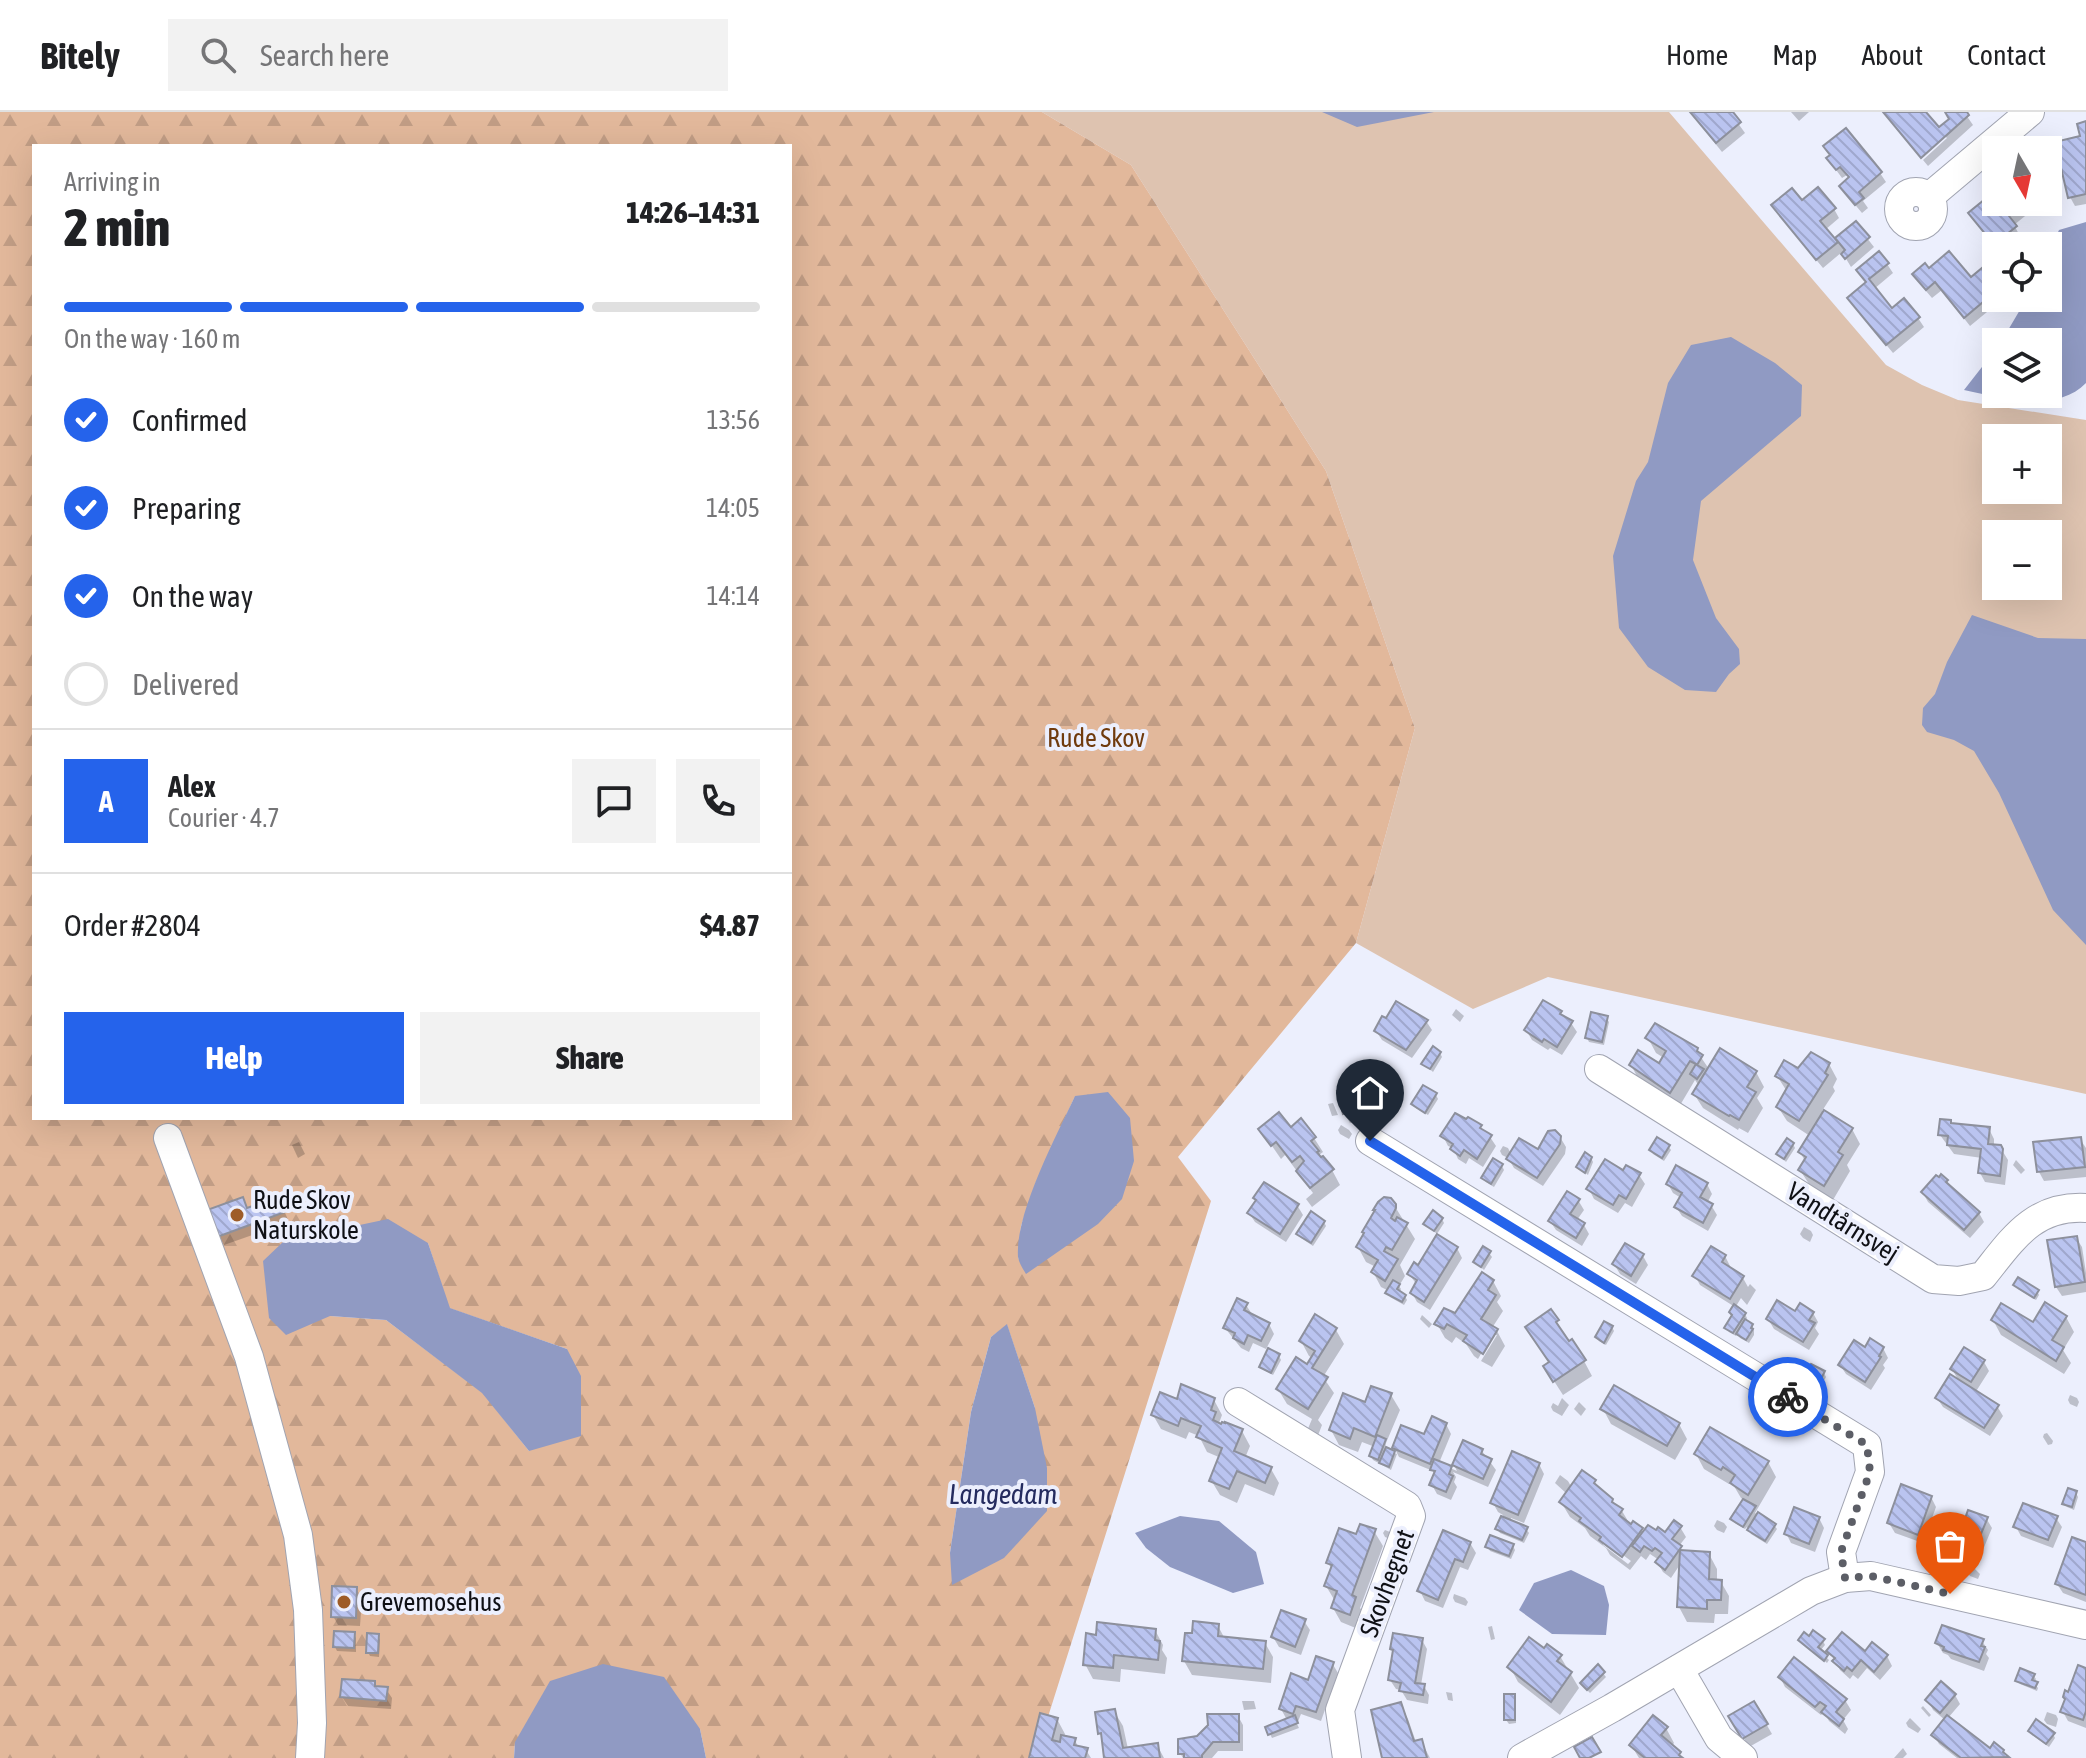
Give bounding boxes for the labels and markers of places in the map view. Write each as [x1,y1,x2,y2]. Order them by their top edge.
pin [1336,1059,1404,1141]
place label: Rude Skov Naturskole [253,1185,359,1245]
marker: Rude Skov Naturskole [228,1206,246,1224]
pin [1916,1512,1984,1594]
place label: Grevemosehus [360,1587,502,1617]
marker: Grevemosehus [335,1593,353,1611]

